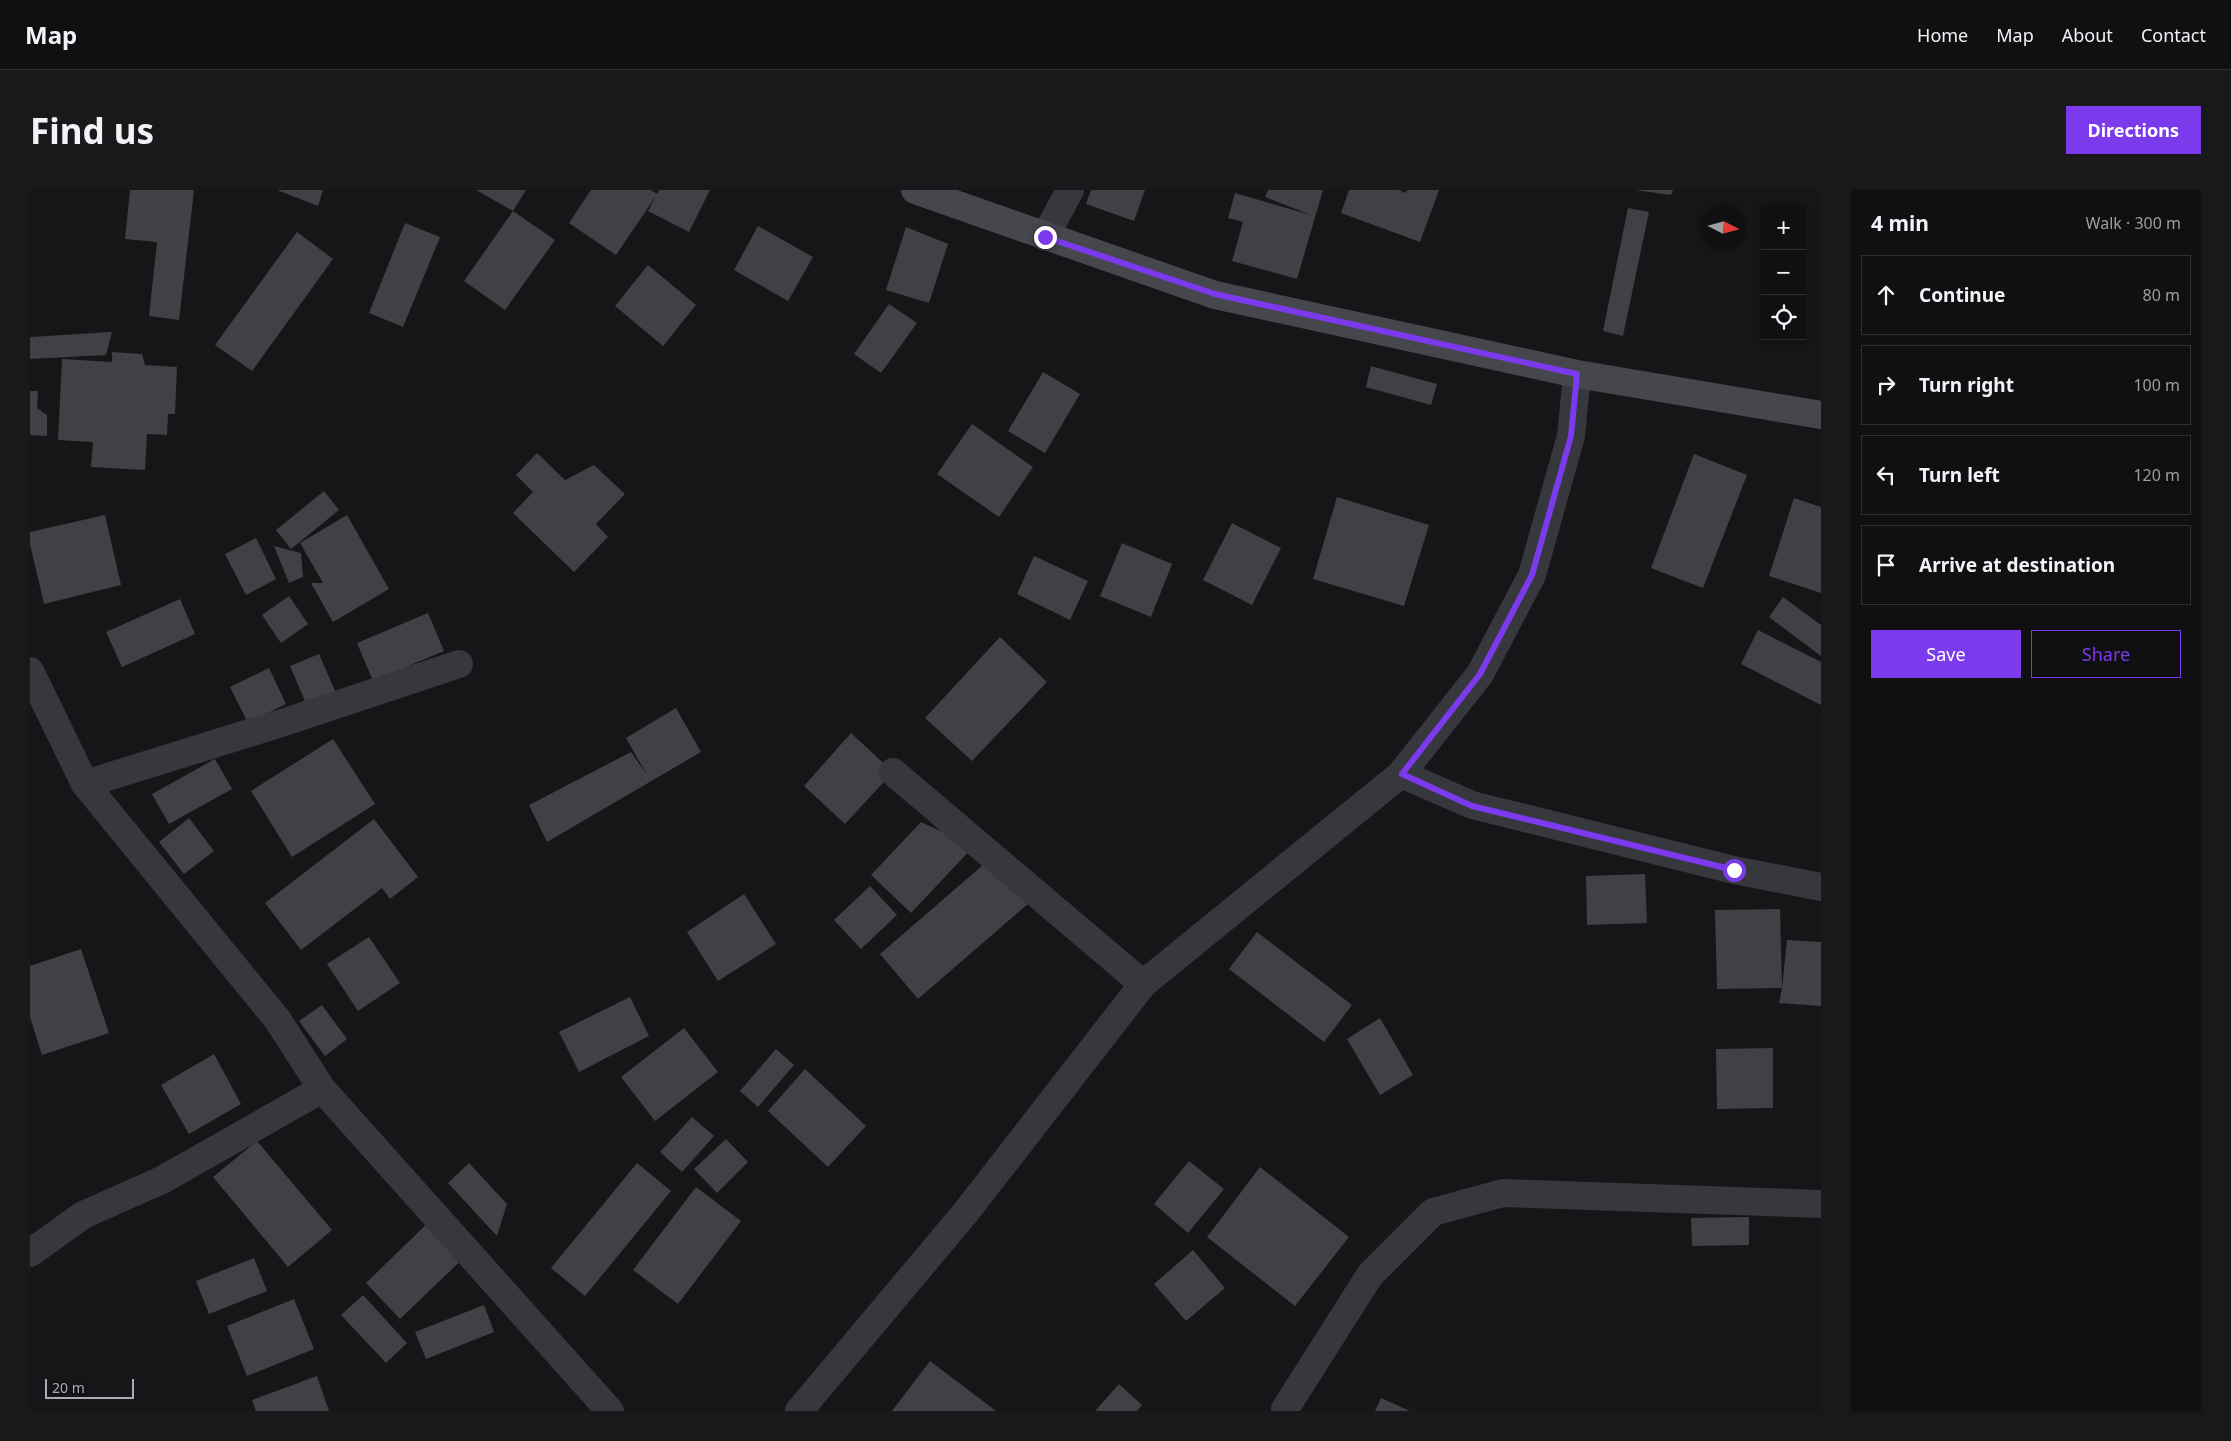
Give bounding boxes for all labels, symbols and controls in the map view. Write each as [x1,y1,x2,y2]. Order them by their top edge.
text: Map [25,18,77,51]
text: Home [1917,23,1968,47]
text: Map [1996,23,2034,47]
text: About [2062,23,2113,47]
text: Contact [2141,23,2206,47]
button: Directions [2066,106,2201,154]
text: Find us [30,107,154,154]
north arrow [1701,205,1746,250]
map controls [1761,205,1806,340]
button: + [1761,205,1806,250]
text: 4 min [1871,209,1929,237]
text: Walk · 300 m [2086,212,2181,234]
route end [1034,226,1057,249]
button: − [1761,250,1806,295]
icon: ahead [1872,281,1900,309]
text: Continue [1919,282,2005,308]
text: 80 m [2143,284,2180,306]
button: locate [1761,295,1806,340]
icon: right [1872,371,1900,399]
text: Turn right [1919,372,2014,398]
text: 100 m [2133,374,2180,396]
icon: left [1872,461,1900,489]
text: Turn left [1919,462,2000,488]
text: 120 m [2133,464,2180,486]
icon: arrive [1872,551,1900,579]
text: Arrive at destination [1919,552,2115,578]
button: Save [1871,630,2021,678]
button: Share [2031,630,2181,678]
route start [1723,859,1746,882]
scale bar [45,1376,134,1399]
text: 20 m [52,1378,85,1397]

